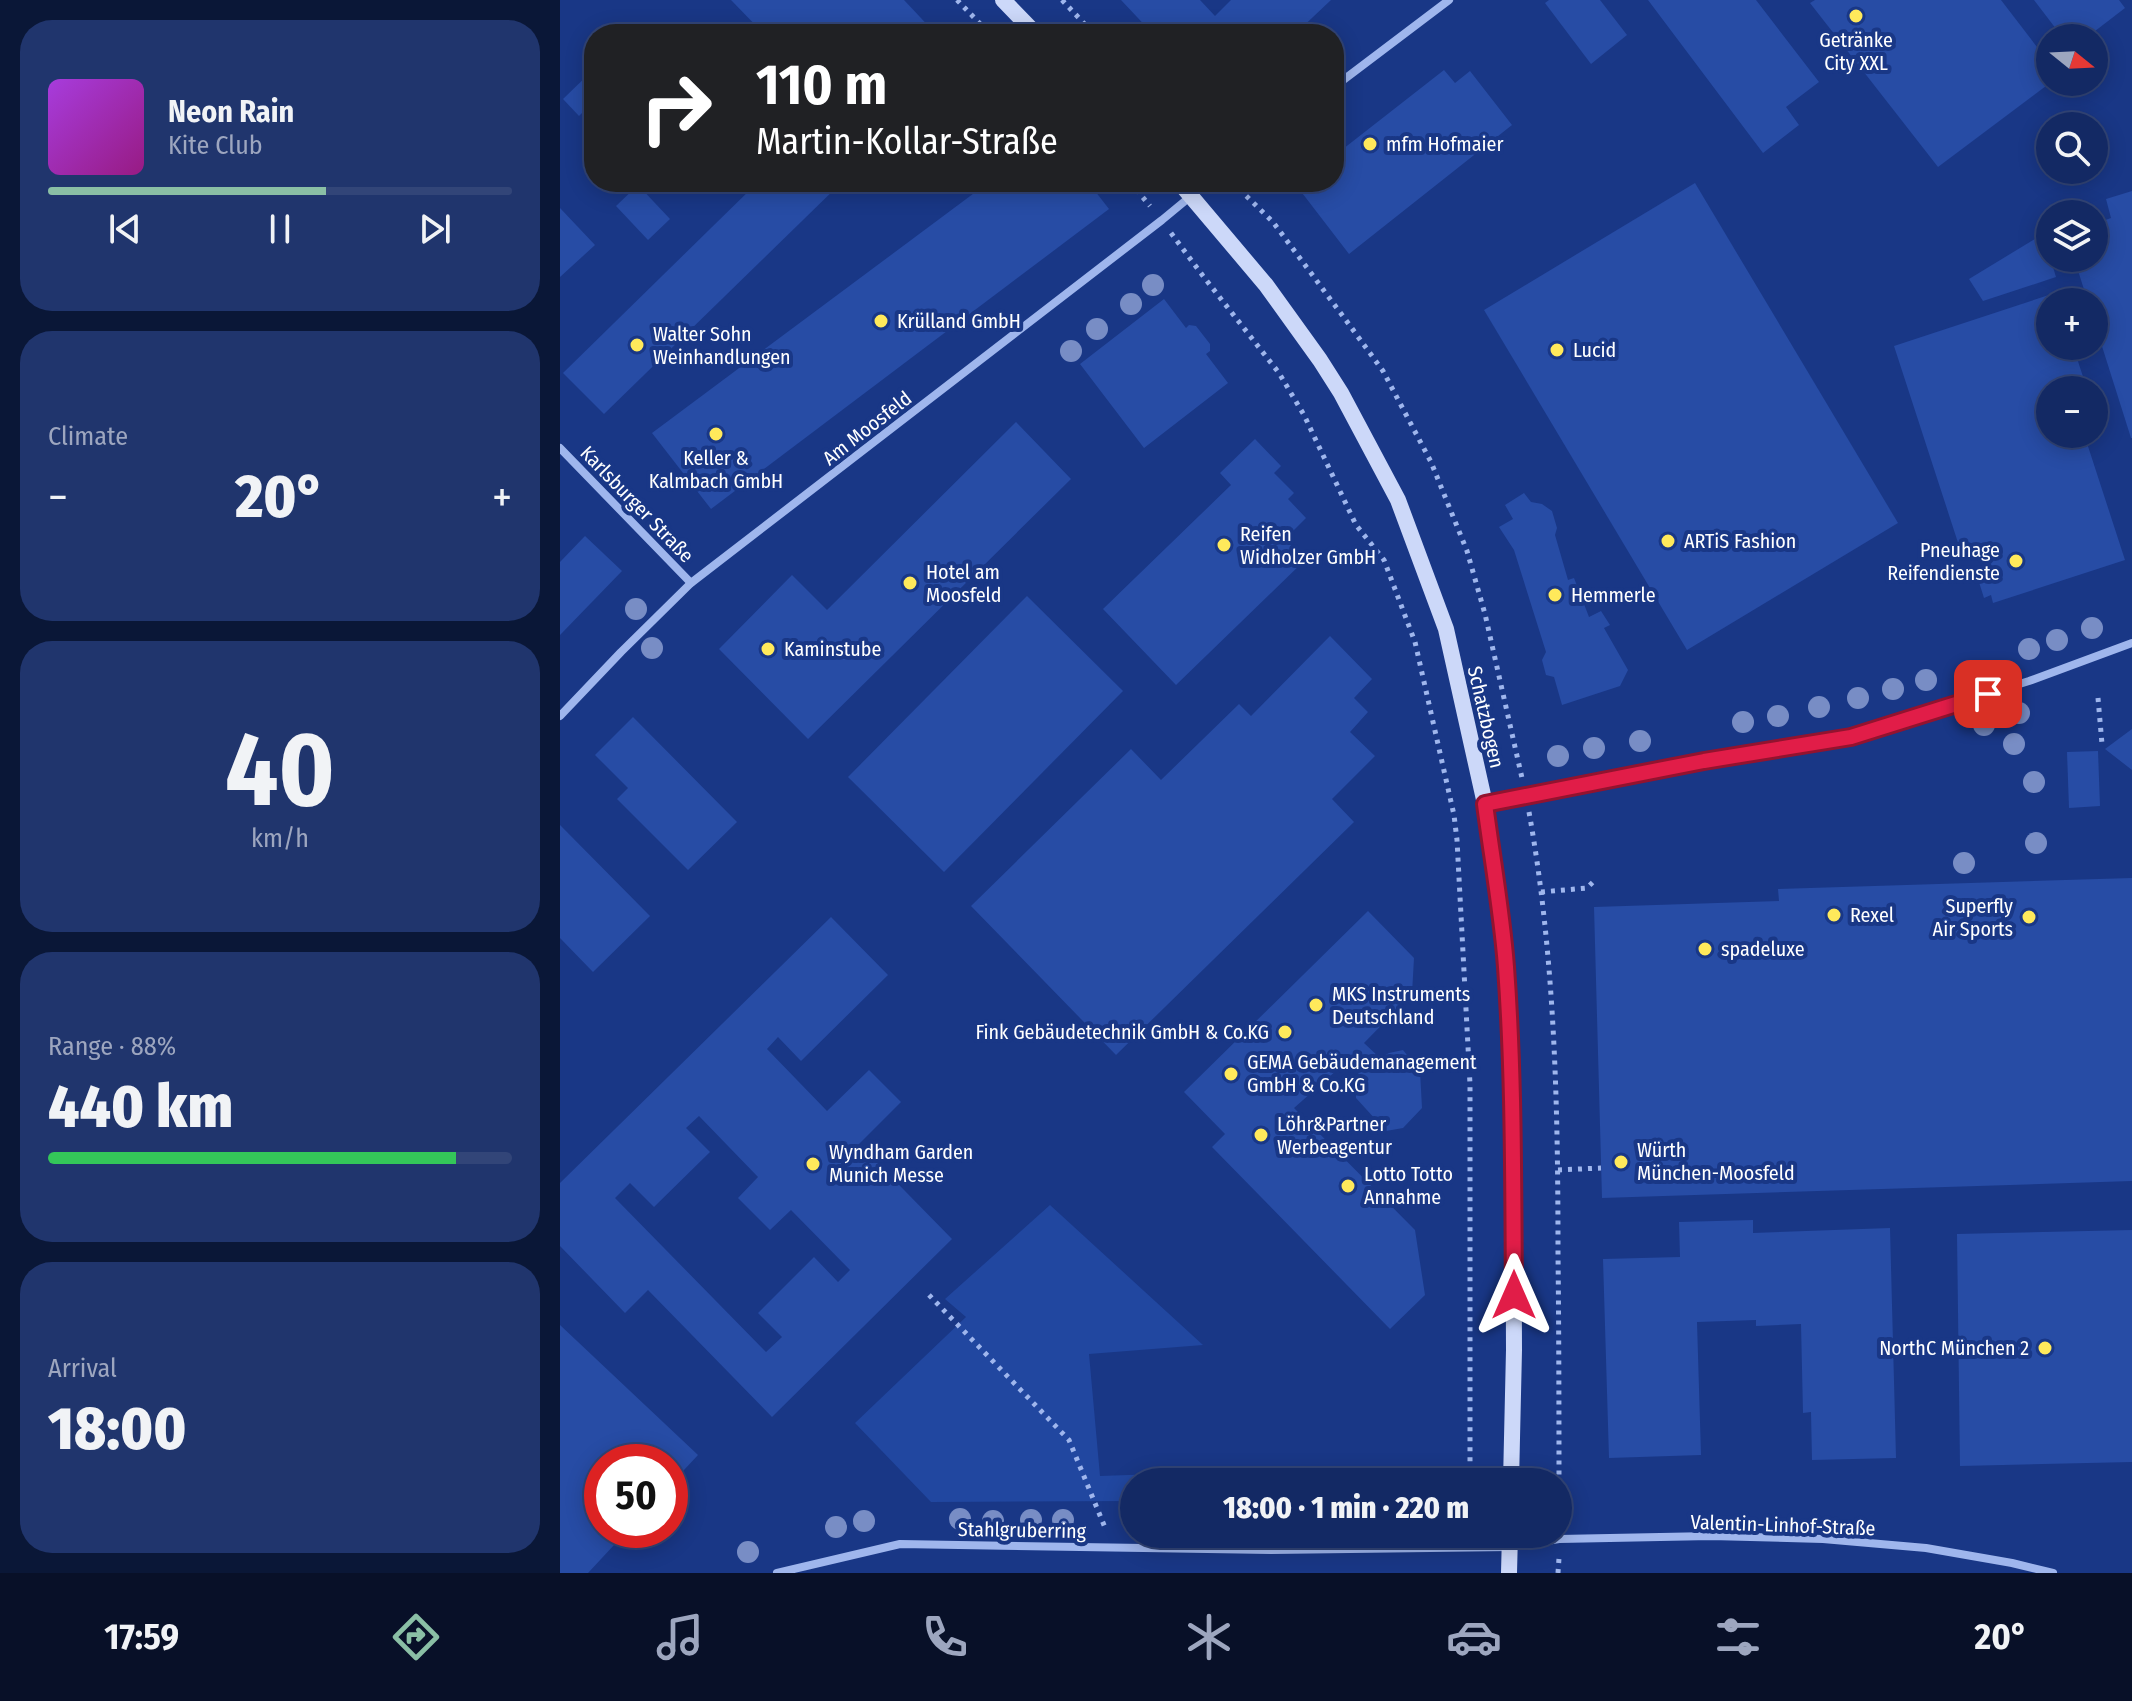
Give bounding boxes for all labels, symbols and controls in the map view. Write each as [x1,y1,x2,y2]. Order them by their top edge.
marker: Getränke City XXL [1847,7,1865,25]
north arrow [2036,24,2108,96]
map controls [2036,24,2108,448]
place label: Getränke City XXL [1819,28,1893,75]
text: 110 m [756,52,887,119]
icon: right [624,56,728,160]
text: Neon Rain [168,94,294,130]
button: search [2036,112,2108,184]
text: Martin-Kollar-Straße [756,120,1058,164]
text: Kite Club [168,130,263,161]
place label: mfm Hofmaier [1386,132,1503,156]
marker: mfm Hofmaier [1361,135,1379,153]
button: layers [2036,200,2108,272]
icon: previous [103,207,147,251]
icon: pause [258,207,302,251]
icon: next [413,207,457,251]
button: + [2036,288,2108,360]
place label: Krülland GmbH [897,309,1021,333]
marker: Krülland GmbH [872,312,890,330]
place label: Walter Sohn Weinhandlungen [653,322,791,369]
marker: Walter Sohn Weinhandlungen [628,336,646,354]
place label: Lucid [1573,338,1616,362]
marker: Lucid [1548,341,1566,359]
button: − [2036,376,2108,448]
street label: Am Moosfeld [818,386,916,470]
text: Climate [48,421,128,452]
marker: Keller & Kalmbach GmbH [707,425,725,443]
street label: Karlsburger Straße [575,441,699,567]
place label: Keller & Kalmbach GmbH [649,446,783,493]
text: 20° [235,461,325,533]
text: − [48,471,68,524]
text: + [492,471,512,524]
place label: Reifen Widholzer GmbH [1240,522,1376,569]
place label: ARTiS Fashion [1684,529,1796,553]
marker: ARTiS Fashion [1659,532,1677,550]
marker: Reifen Widholzer GmbH [1215,536,1233,554]
place label: Pneuhage Reifendienste [1887,538,2000,585]
marker: Pneuhage Reifendienste [2007,552,2025,570]
place label: Hotel am Moosfeld [926,560,1002,607]
marker: Hotel am Moosfeld [901,574,919,592]
place label: Hemmerle [1571,583,1656,607]
marker: Hemmerle [1546,586,1564,604]
place label: Kaminstube [784,637,881,661]
marker: Kaminstube [759,640,777,658]
pin [1954,660,2022,728]
street label: Schatzbogen [1463,664,1509,770]
icon: arrive [1966,672,2010,716]
text: 40 [225,708,335,833]
text: km/h [251,823,309,854]
place label: Superfly Air Sports [1933,894,2013,941]
place label: Rexel [1850,903,1894,927]
marker: Rexel [1825,906,1843,924]
marker: Superfly Air Sports [2020,908,2038,926]
place label: spadeluxe [1721,937,1805,961]
marker: spadeluxe [1696,940,1714,958]
place label: MKS Instruments Deutschland [1332,982,1470,1029]
marker: MKS Instruments Deutschland [1307,996,1325,1014]
place label: Fink Gebäudetechnik GmbH & Co.KG [975,1020,1269,1044]
marker: Fink Gebäudetechnik GmbH & Co.KG [1276,1023,1294,1041]
text: Range · 88% [48,1031,176,1062]
place label: GEMA Gebäudemanagement GmbH & Co.KG [1247,1050,1477,1097]
marker: GEMA Gebäudemanagement GmbH & Co.KG [1222,1065,1240,1083]
text: 440 km [48,1071,233,1143]
place label: Löhr&Partner Werbeagentur [1277,1112,1392,1159]
marker: Löhr&Partner Werbeagentur [1252,1126,1270,1144]
place label: Würth München-Moosfeld [1637,1138,1795,1185]
place label: Wyndham Garden Munich Messe [829,1140,973,1187]
marker: Würth München-Moosfeld [1612,1153,1630,1171]
marker: Wyndham Garden Munich Messe [804,1155,822,1173]
place label: Lotto Totto Annahme [1364,1162,1453,1209]
marker: Lotto Totto Annahme [1339,1177,1357,1195]
position arrow [1472,1253,1556,1337]
place label: NorthC München 2 [1879,1336,2029,1360]
marker: NorthC München 2 [2036,1339,2054,1357]
text: Arrival [48,1353,117,1384]
text: 18:00 [48,1393,187,1465]
speed limit sign: 50 [584,1444,688,1548]
text: 18:00 · 1 min · 220 m [1223,1490,1469,1526]
street label: Valentin-Linhof-Straße [1690,1510,1876,1540]
street label: Stahlgruberring [958,1517,1087,1543]
icon: directions [388,1609,444,1665]
icon: music [652,1609,708,1665]
icon: phone [917,1609,973,1665]
icon: climate [1181,1609,1237,1665]
icon: car [1446,1609,1502,1665]
icon: filters [1710,1609,1766,1665]
text: 17:59 [104,1615,179,1659]
text: 20° [1974,1615,2028,1659]

